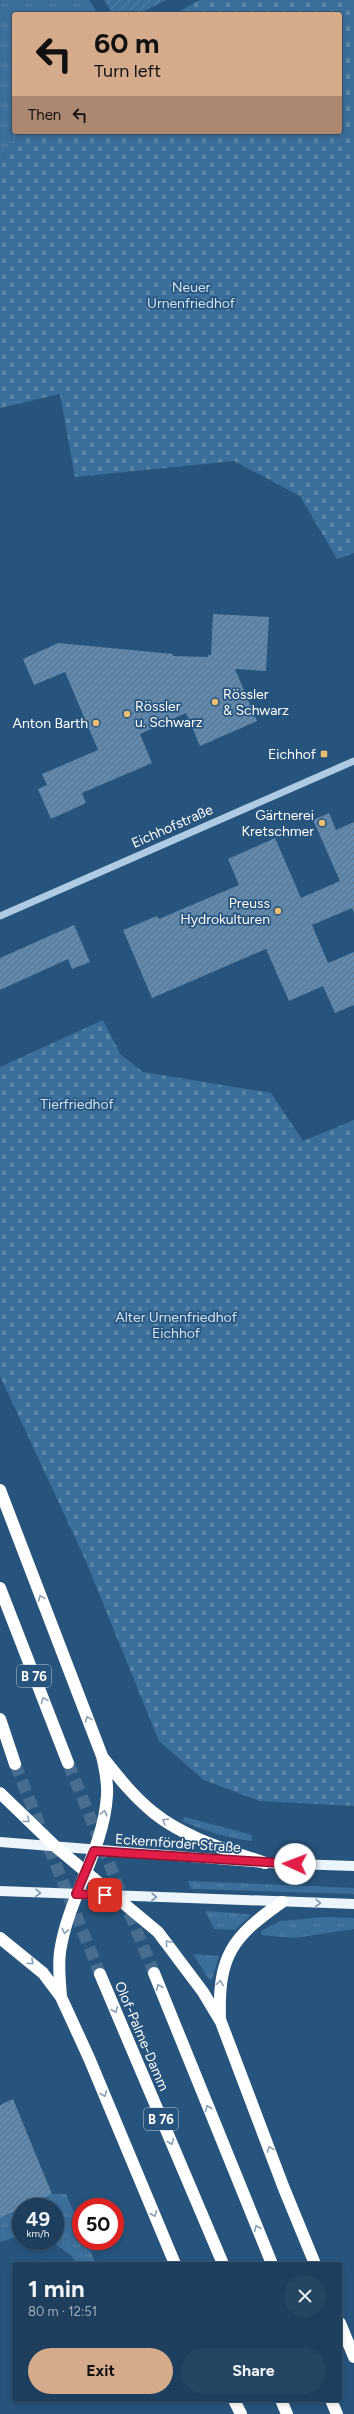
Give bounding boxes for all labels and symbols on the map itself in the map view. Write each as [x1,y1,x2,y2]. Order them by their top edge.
park label: Neuer Urnenfriedhof [147,279,236,312]
place label: Rössler & Schwarz [223,686,289,719]
marker: Rössler & Schwarz [210,697,220,707]
place label: Rössler u. Schwarz [135,698,203,731]
marker: Rössler u. Schwarz [122,709,132,719]
place label: Anton Barth [13,715,88,732]
marker: Anton Barth [91,718,101,728]
place label: Eichhof [268,746,317,763]
marker: Eichhof [319,749,329,759]
street label: Eichhofstraße [129,801,216,852]
place label: Gärtnerei Kretschmer [242,807,314,840]
marker: Gärtnerei Kretschmer [317,818,327,828]
place label: Preuss Hydrokulturen [180,895,270,928]
marker: Preuss Hydrokulturen [273,906,283,916]
park label: Tierfriedhof [40,1096,115,1113]
park label: Alter Urnenfriedhof Eichhof [115,1309,238,1342]
one-way arrow [38,1595,46,1602]
road number: B 76 [17,1665,51,1687]
one-way arrow [40,1697,48,1704]
one-way arrow [84,1716,92,1723]
one-way arrow [99,1810,108,1817]
one-way arrow [23,1816,30,1823]
one-way arrow [162,1818,169,1825]
street label: Eckernförder Straße [115,1831,242,1856]
position arrow [274,1843,316,1885]
pin [88,1878,122,1912]
one-way arrow [35,1888,41,1897]
one-way arrow [151,1892,157,1901]
one-way arrow [315,1899,321,1907]
one-way arrow [61,1928,69,1935]
one-way arrow [165,1940,172,1947]
one-way arrow [26,1957,34,1965]
street label: Olof-Palme-Damm [111,1979,172,2094]
one-way arrow [215,1980,224,1986]
one-way arrow [156,1984,164,1991]
one-way arrow [110,2005,118,2013]
one-way arrow [99,2089,107,2097]
one-way arrow [205,2104,213,2112]
road number: B 76 [144,2108,178,2130]
one-way arrow [167,2139,175,2146]
one-way arrow [266,2146,274,2153]
speed limit sign: 50 [72,2198,124,2250]
one-way arrow [149,2209,157,2217]
one-way arrow [254,2225,262,2233]

